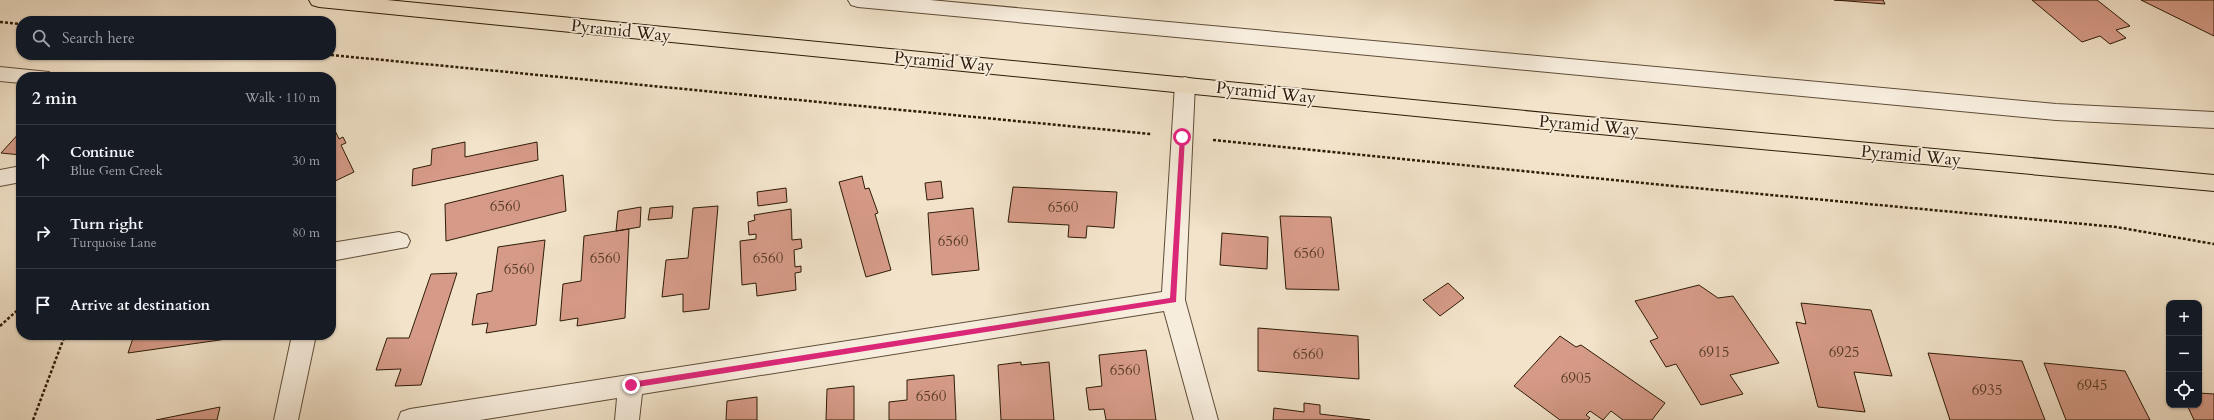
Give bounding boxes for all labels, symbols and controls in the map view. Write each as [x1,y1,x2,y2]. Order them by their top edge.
street label: Pyramid Way [570,14,672,47]
search box [16,16,336,60]
icon: search [30,27,52,49]
text: Search here [62,28,135,48]
street label: Pyramid Way [893,46,995,77]
street label: Pyramid Way [1215,76,1317,109]
text: 2 min [32,87,77,110]
text: Walk · 110 m [245,89,320,107]
street label: Pyramid Way [1538,110,1640,141]
route start [1173,128,1191,146]
street label: Pyramid Way [1860,140,1962,171]
text: Continue [70,142,135,162]
icon: ahead [32,150,54,172]
text: 30 m [292,152,320,170]
text: Blue Gem Creek [70,162,163,180]
house number: 6560 [490,196,521,216]
house number: 6560 [1048,197,1079,217]
text: Turn right [70,214,143,234]
icon: right [32,222,54,244]
text: 80 m [292,224,320,242]
house number: 6560 [938,231,969,251]
text: Turquoise Lane [70,234,157,252]
house number: 6560 [1294,243,1325,263]
house number: 6560 [590,248,621,268]
house number: 6560 [753,248,784,268]
house number: 6560 [504,259,535,279]
icon: arrive [32,294,54,316]
text: Arrive at destination [70,295,210,315]
map controls [2166,300,2202,408]
button: + [2166,300,2202,336]
button: − [2166,336,2202,372]
house number: 6915 [1699,342,1729,362]
house number: 6925 [1829,342,1859,362]
house number: 6560 [1293,344,1324,364]
house number: 6560 [1110,360,1141,380]
house number: 6905 [1561,368,1591,388]
button: locate [2166,372,2202,408]
house number: 6945 [2077,375,2107,395]
route end [622,376,640,394]
house number: 6935 [1972,380,2002,400]
house number: 6560 [916,386,947,406]

